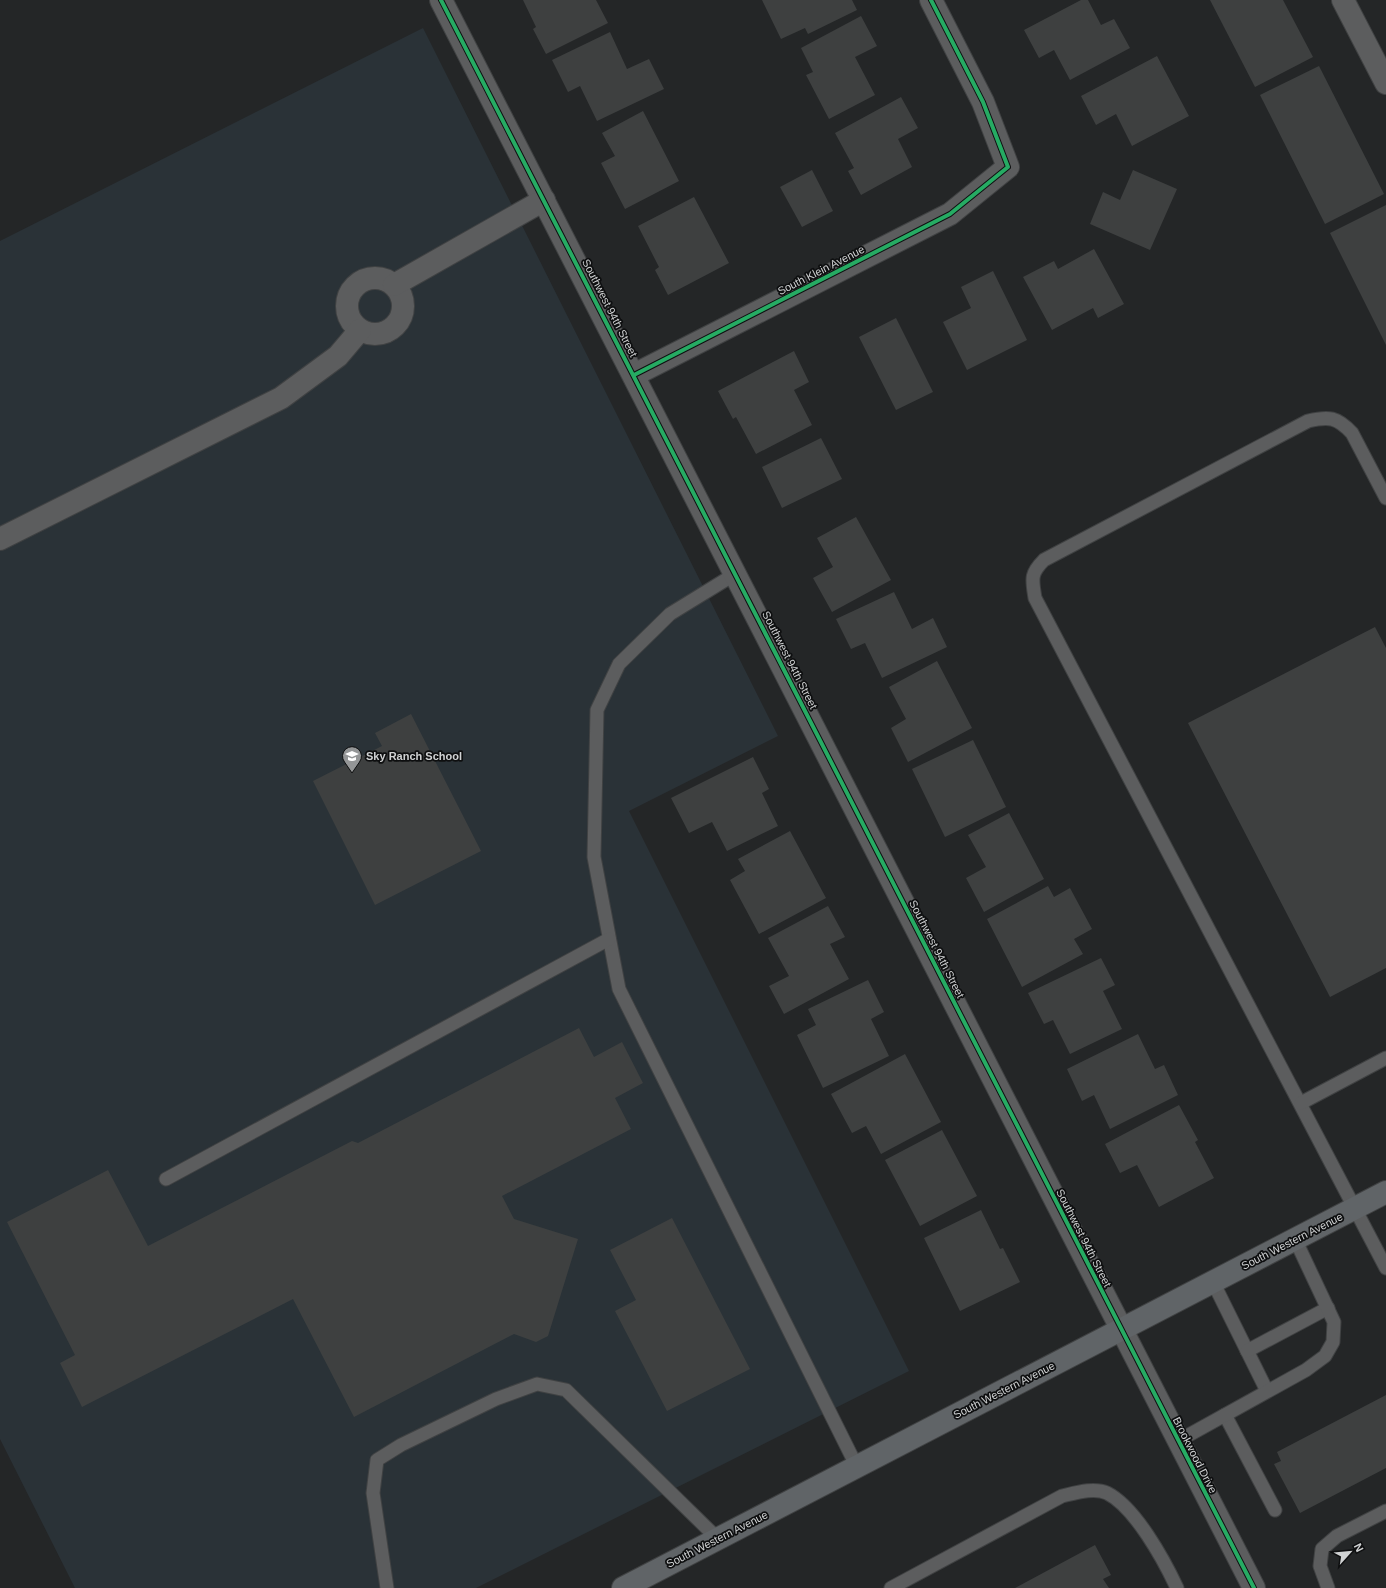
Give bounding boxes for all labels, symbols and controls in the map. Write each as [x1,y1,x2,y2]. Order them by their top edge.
street label: South Klein Avenue [776,243,866,297]
street label: Southwest 94th Street [580,257,640,359]
street label: Southwest 94th Street [760,609,820,711]
school or university icon: Sky Ranch School [341,745,363,773]
place label: Sky Ranch School [366,750,462,762]
street label: Southwest 94th Street [907,898,967,1000]
street label: Southwest 94th Street [1054,1187,1114,1289]
street label: South Western Avenue [1239,1210,1345,1272]
street label: South Western Avenue [951,1359,1057,1421]
street label: Brookwood Drive [1171,1415,1219,1495]
street label: South Western Avenue [664,1508,770,1570]
north arrow [1330,1532,1370,1572]
text: N [1352,1541,1366,1554]

